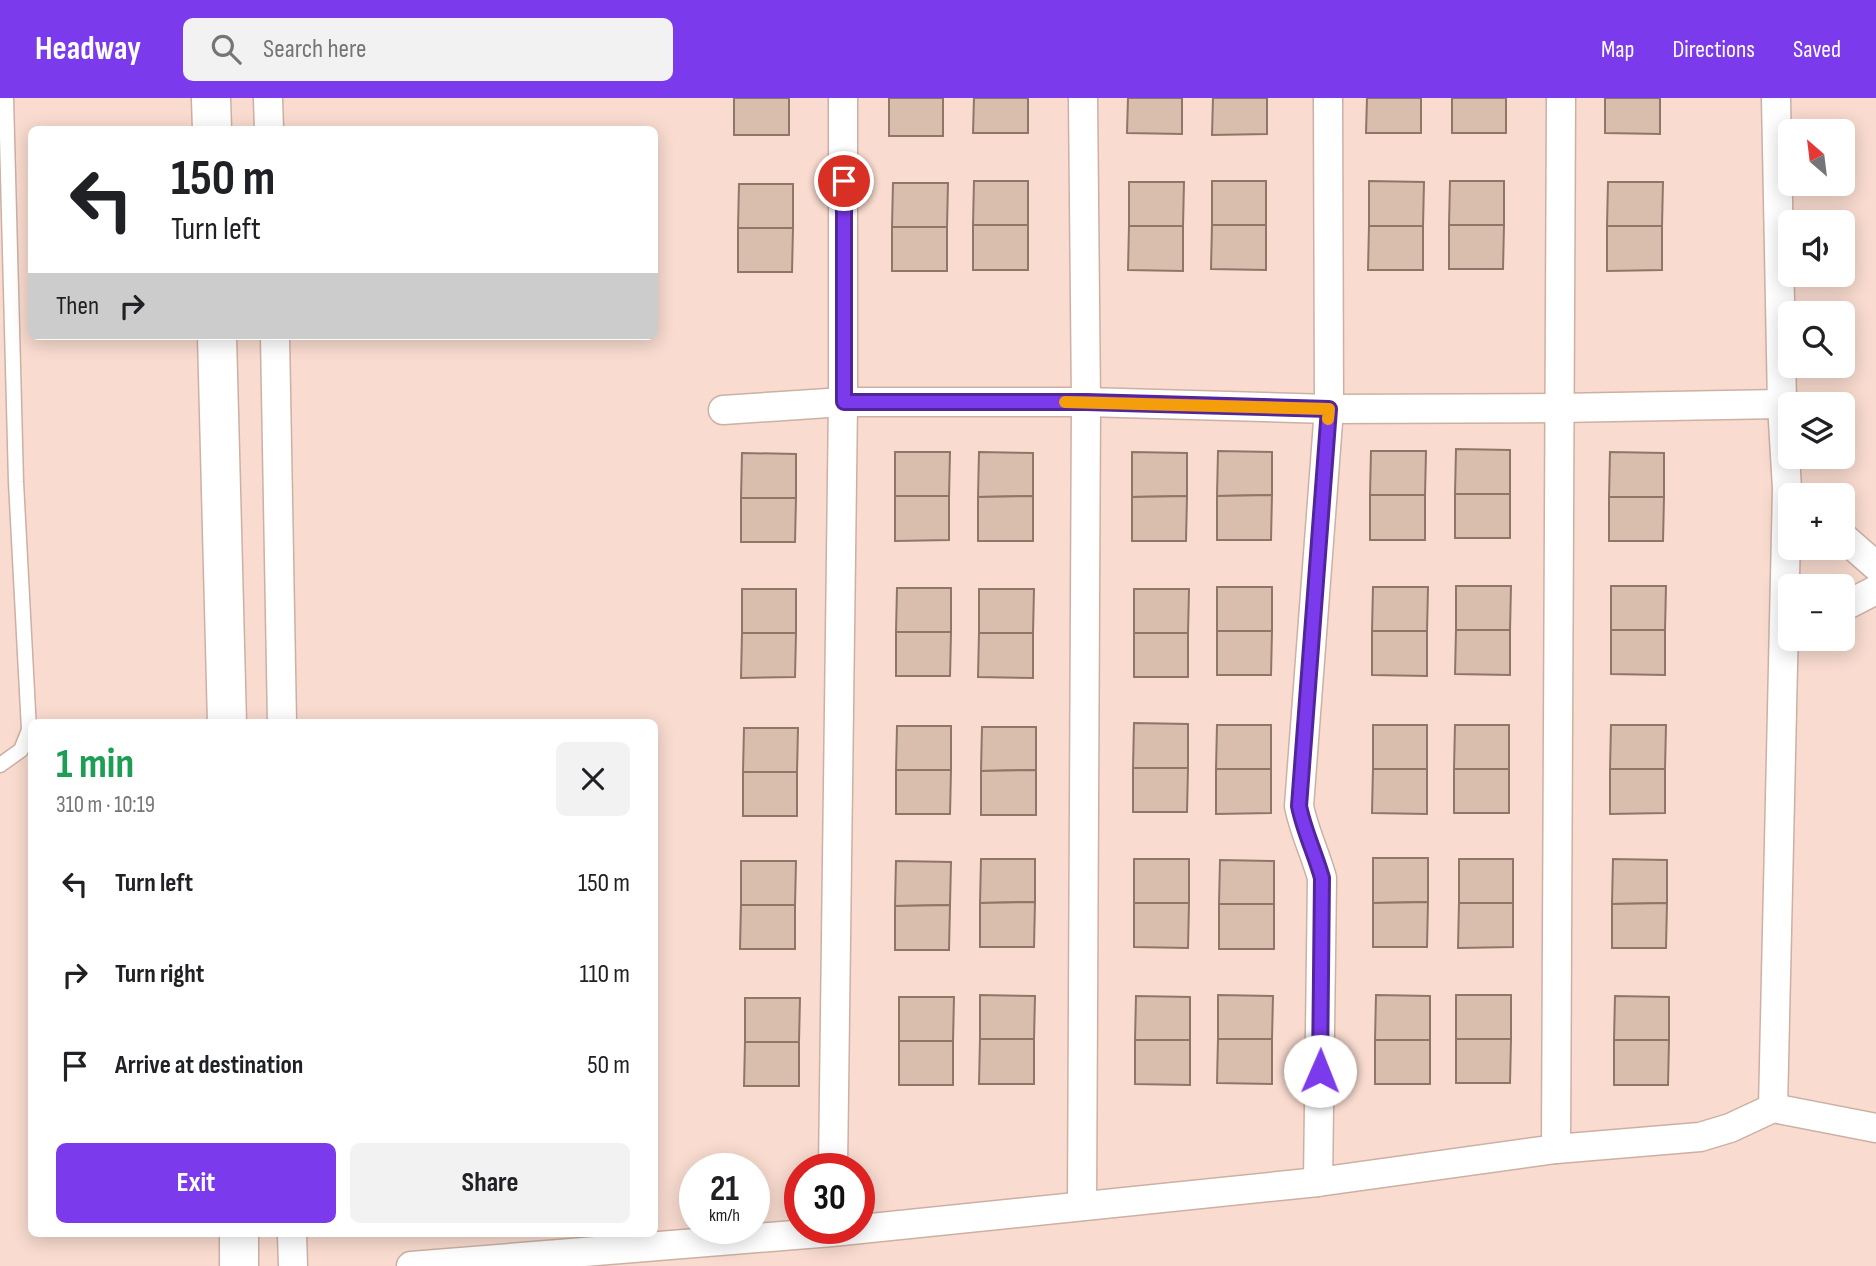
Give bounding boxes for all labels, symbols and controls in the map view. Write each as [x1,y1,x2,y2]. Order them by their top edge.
search box [183,18,673,81]
text: Headway [35,29,141,69]
icon: search [207,30,245,68]
text: Search here [263,34,366,65]
text: Map [1601,35,1634,64]
text: Directions [1672,35,1755,64]
text: Saved [1793,35,1841,64]
north arrow [1778,119,1855,196]
map controls [1778,119,1855,651]
text: 150 m [171,150,275,209]
pin [814,151,874,211]
icon: left [56,154,147,245]
icon: arrive [825,162,863,200]
text: Turn left [171,210,261,249]
button: sound [1778,210,1855,287]
icon: right [113,287,151,325]
text: Then [56,291,99,322]
button: search [1778,301,1855,378]
button: layers [1778,392,1855,469]
button: + [1778,483,1855,560]
button: − [1778,574,1855,651]
text: 1 min [56,739,134,790]
button: close [556,742,630,816]
text: 310 m · 10:19 [56,791,155,819]
icon: left [56,865,94,903]
text: Turn left [115,868,193,899]
text: 150 m [578,868,630,899]
icon: right [56,956,94,994]
text: Turn right [115,959,204,990]
text: 110 m [579,959,630,990]
position arrow [1283,1034,1357,1108]
icon: arrive [56,1047,94,1085]
text: Arrive at destination [115,1050,303,1081]
text: 50 m [587,1050,630,1081]
button: Exit [56,1143,336,1223]
button: Share [350,1143,630,1223]
speed limit sign: 30 [784,1153,875,1244]
text: 21 [710,1168,739,1211]
text: km/h [709,1205,740,1226]

